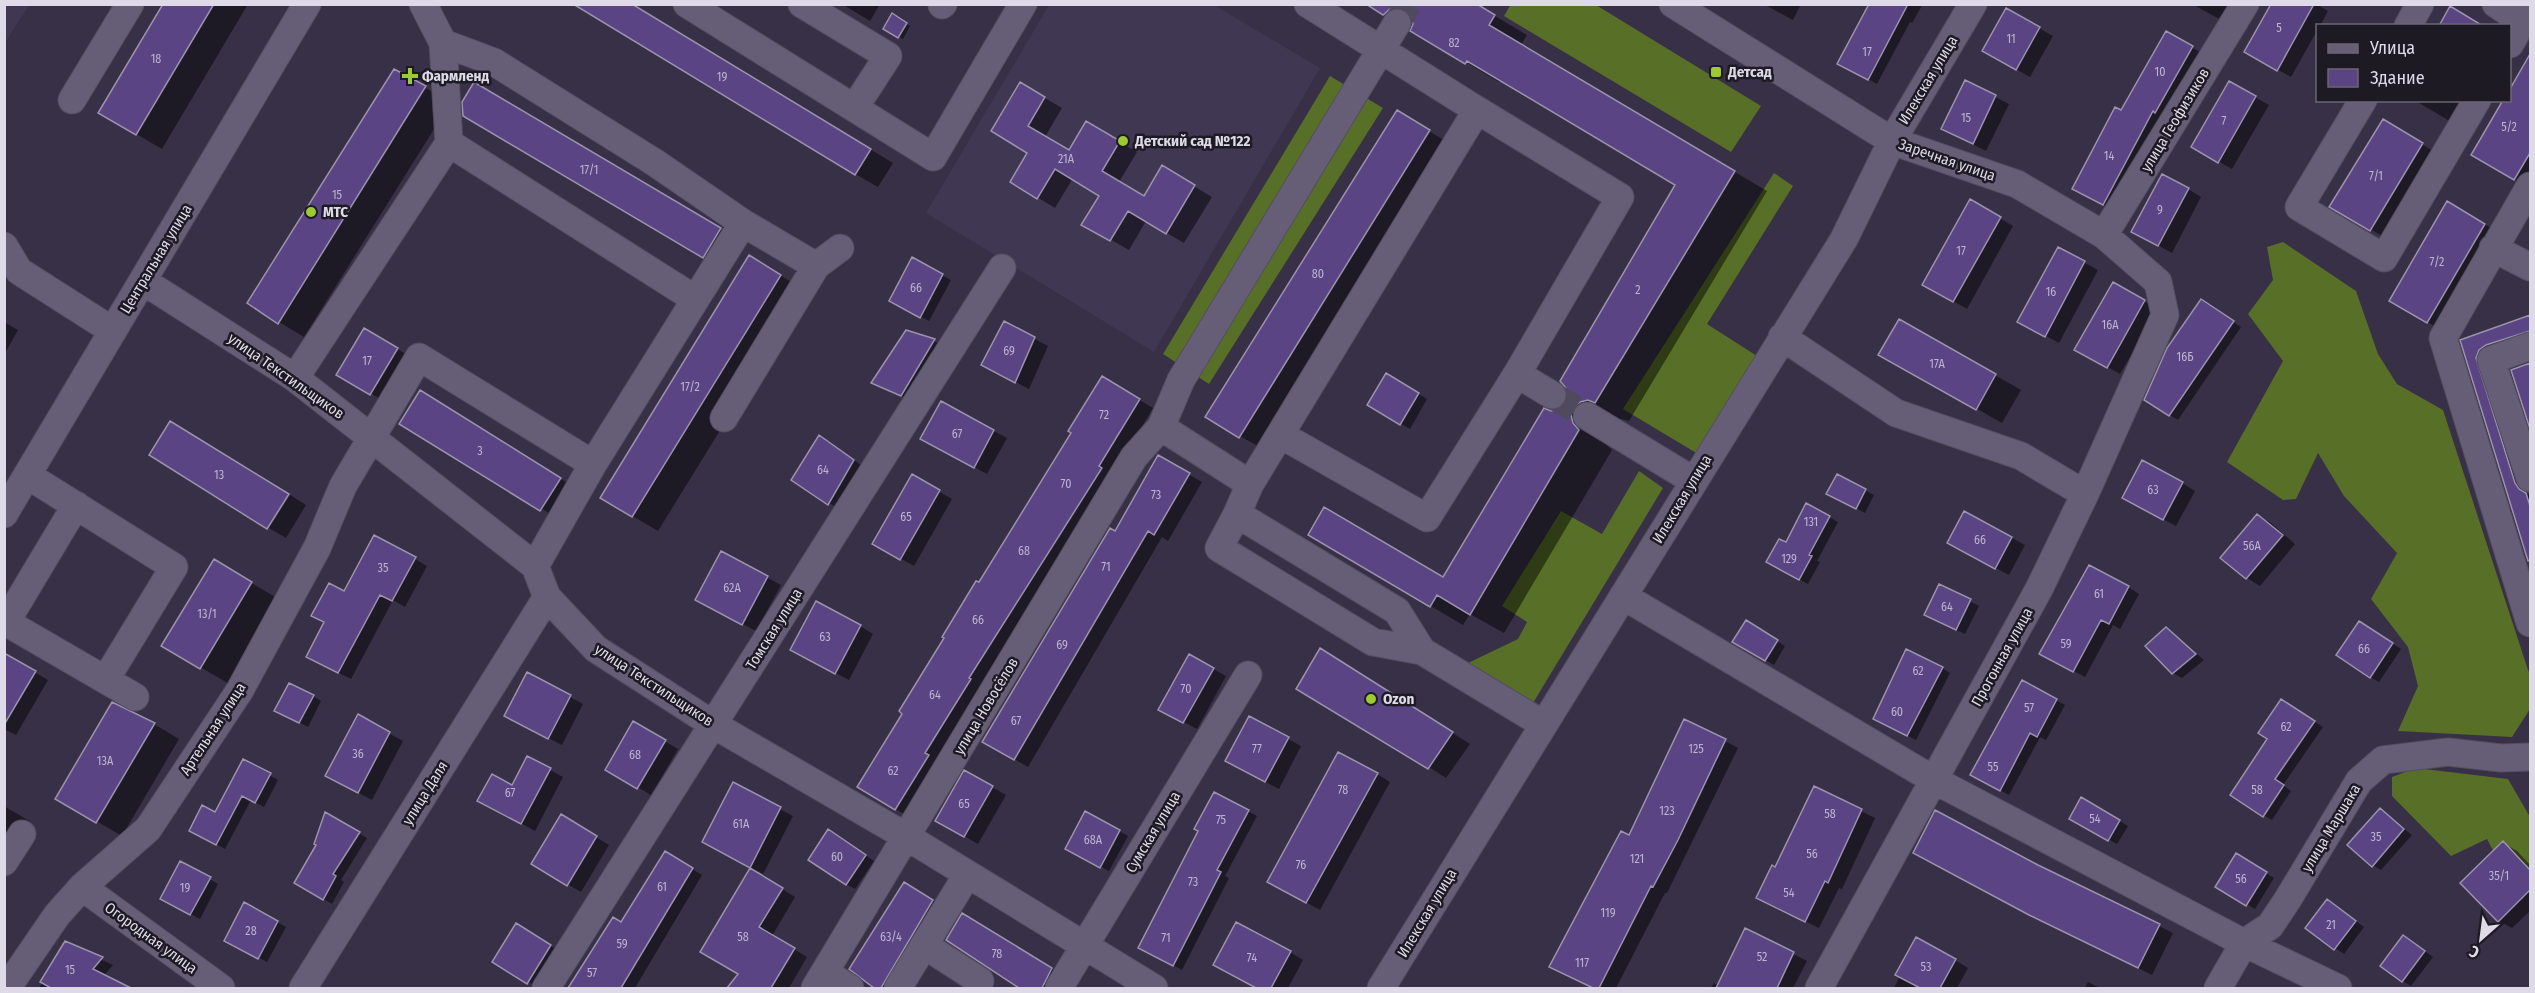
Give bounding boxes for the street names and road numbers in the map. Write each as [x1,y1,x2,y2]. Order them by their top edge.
street label: Илекская улица [1894,32,1962,128]
street label: улица Геофизиков [2137,65,2213,175]
street label: Заречная улица [1896,135,1998,185]
street label: Центральная улица [116,201,196,317]
street label: улица Текстильщиков [224,329,348,423]
street label: Илекская улица [1648,451,1716,547]
street label: Томская улица [742,585,806,673]
street label: Прогонная улица [1967,604,2037,710]
street label: улица Текстильщиков [591,640,717,730]
street label: улица Новосёлов [950,654,1022,758]
street label: Артельная улица [176,679,250,779]
street label: улица Даля [398,758,452,828]
street label: улица Маршака [2298,781,2364,875]
street label: Сумская улица [1122,788,1184,876]
street label: Илекская улица [1393,865,1461,961]
street label: Огородная улица [101,898,201,978]

